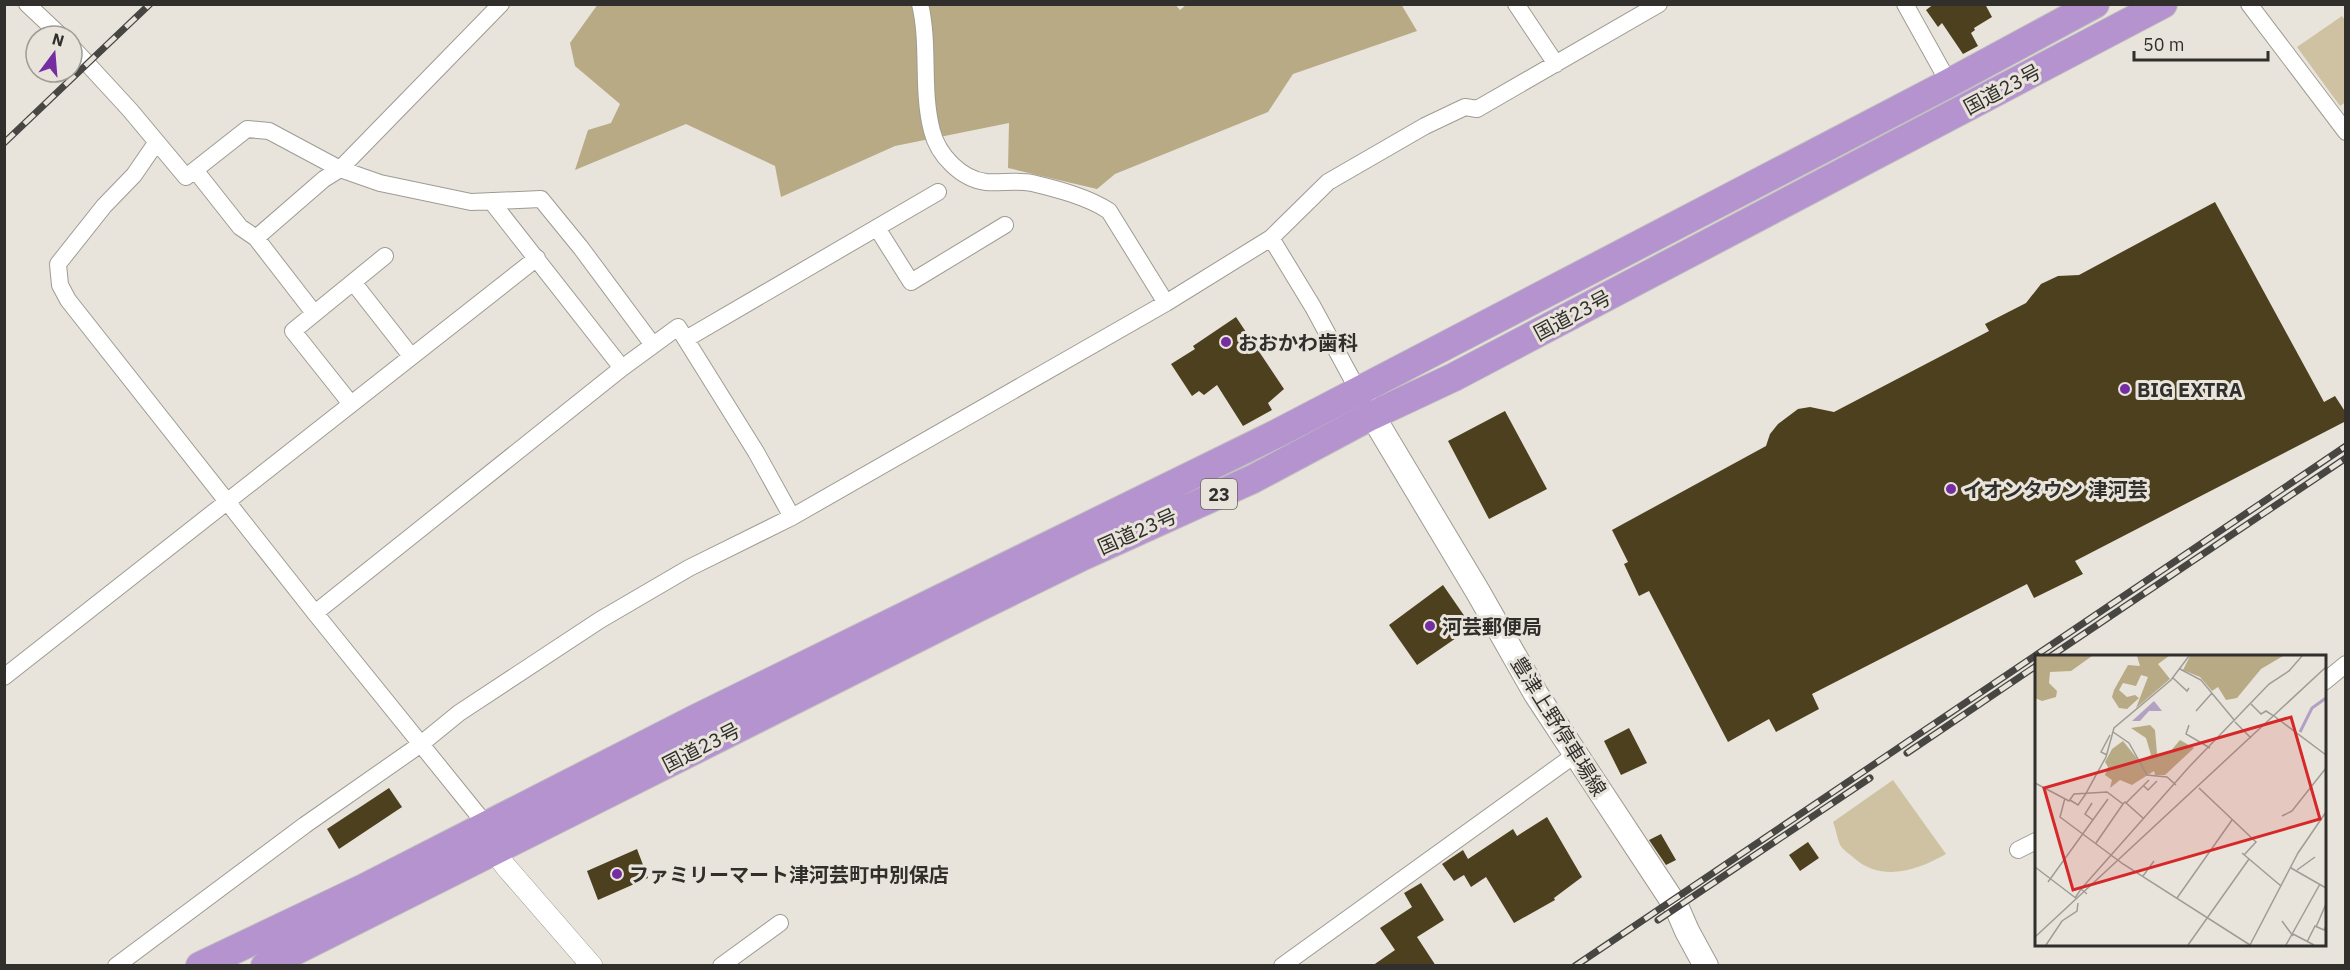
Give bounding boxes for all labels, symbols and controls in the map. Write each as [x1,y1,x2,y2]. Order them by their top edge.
north arrow [24,24,84,84]
scale bar [2134,24,2268,62]
text: N [50,28,66,51]
text: 50 m [2143,33,2185,56]
street label: 国道23号 [1959,57,2045,121]
street label: 国道23号 [1529,283,1615,347]
place label: おおかわ歯科 [1238,329,1358,356]
marker: おおかわ歯科 [1219,335,1233,349]
place label: BIG EXTRA [2137,376,2243,403]
marker: BIG EXTRA [2118,382,2132,396]
place label: イオンタウン 津河芸 [1963,476,2148,503]
road number: 23 [1201,479,1237,509]
marker: イオンタウン 津河芸 [1944,482,1958,496]
street label: 国道23号 [1093,502,1181,560]
place label: 河芸郵便局 [1442,613,1542,640]
marker: 河芸郵便局 [1423,619,1437,633]
street label: 豊津上野停車場線 [1505,651,1613,801]
inset map [2035,655,2326,946]
street label: 国道23号 [657,716,745,778]
place label: ファミリーマート津河芸町中別保店 [629,861,949,888]
marker: ファミリーマート津河芸町中別保店 [610,867,624,881]

